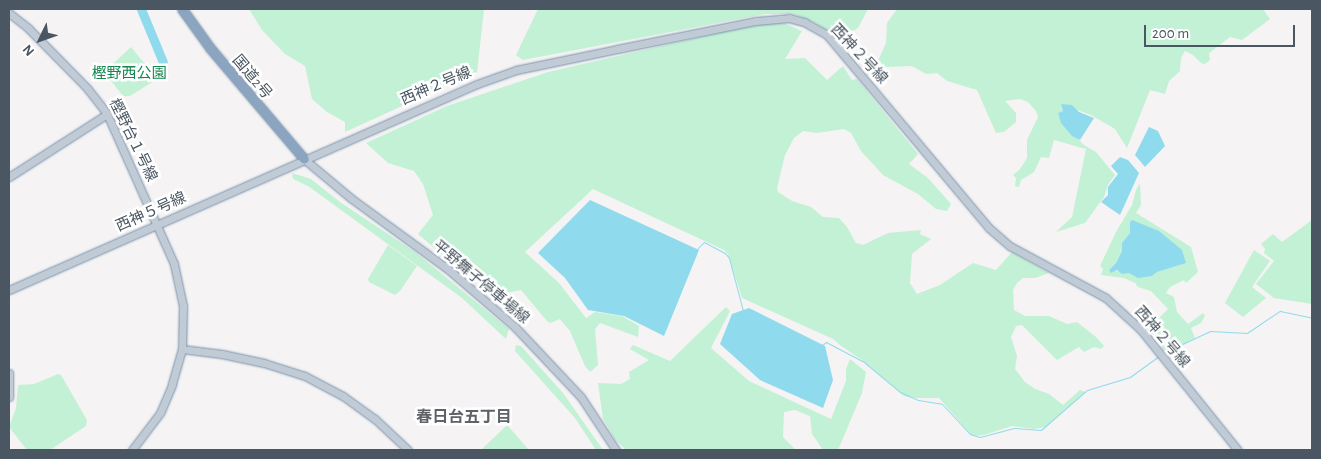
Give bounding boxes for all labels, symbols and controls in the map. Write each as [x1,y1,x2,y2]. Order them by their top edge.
north arrow [15,15,65,65]
scale bar [1146,15,1297,47]
street label: 西神２号線 [827,20,891,88]
text: 200 m [1152,26,1189,41]
text: N [20,42,37,58]
street label: 国道2号 [228,51,276,103]
street label: 西神２号線 [398,63,474,109]
park label: 樫野西公園 [92,65,166,83]
street label: 樫野台１号線 [105,96,161,184]
street label: 西神５号線 [113,189,189,235]
street label: 平野舞子停車場線 [429,237,533,327]
street label: 西神２号線 [1131,303,1193,371]
district label: 春日台五丁目 [416,407,512,427]

